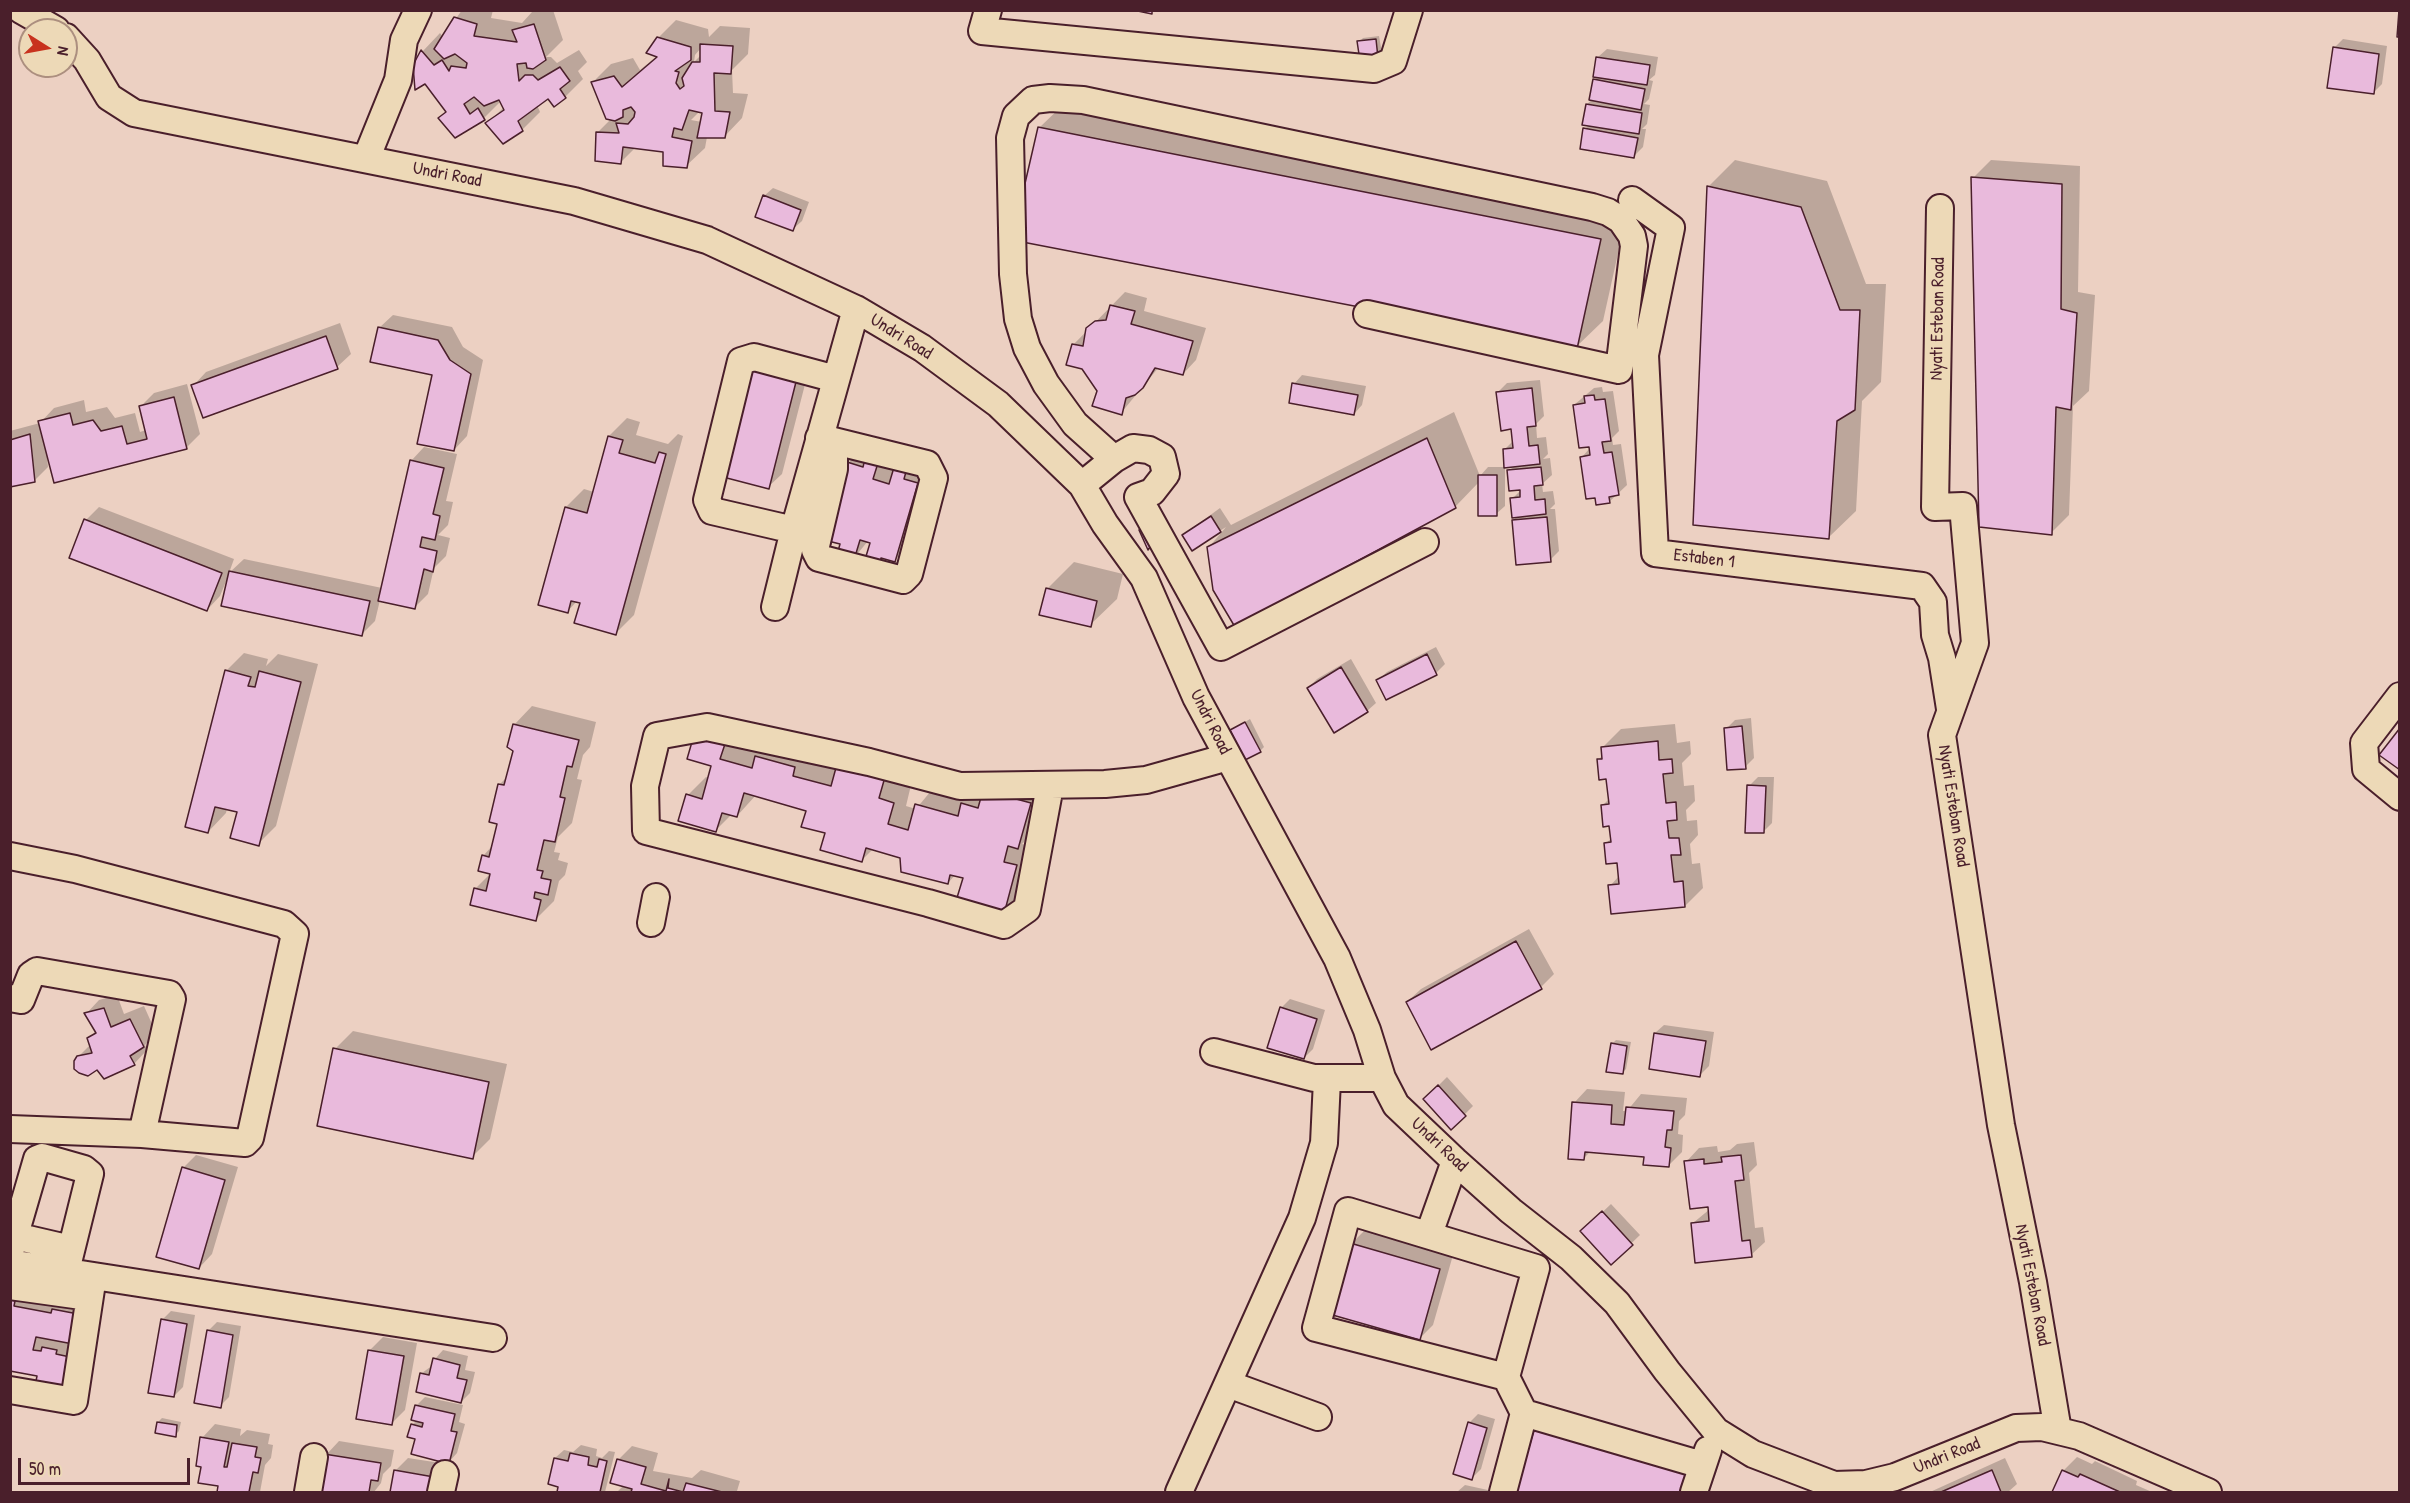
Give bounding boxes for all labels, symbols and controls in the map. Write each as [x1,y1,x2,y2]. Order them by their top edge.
north arrow [18,18,78,78]
text: N [52,45,75,57]
street label: Undri Road [411,158,483,192]
street label: Nyati Esteban Road [1926,257,1950,381]
street label: Undri Road [866,309,936,365]
street label: Estaben 1 [1672,545,1736,573]
street label: Undri Road [1185,686,1235,758]
street label: Nyati Esteban Road [1933,744,1973,868]
street label: Undri Road [1406,1113,1472,1177]
street label: Nyati Esteban Road [2010,1223,2054,1347]
street label: Undri Road [1911,1433,1983,1479]
scale bar [21,1446,194,1484]
text: 50 m [29,1456,61,1481]

